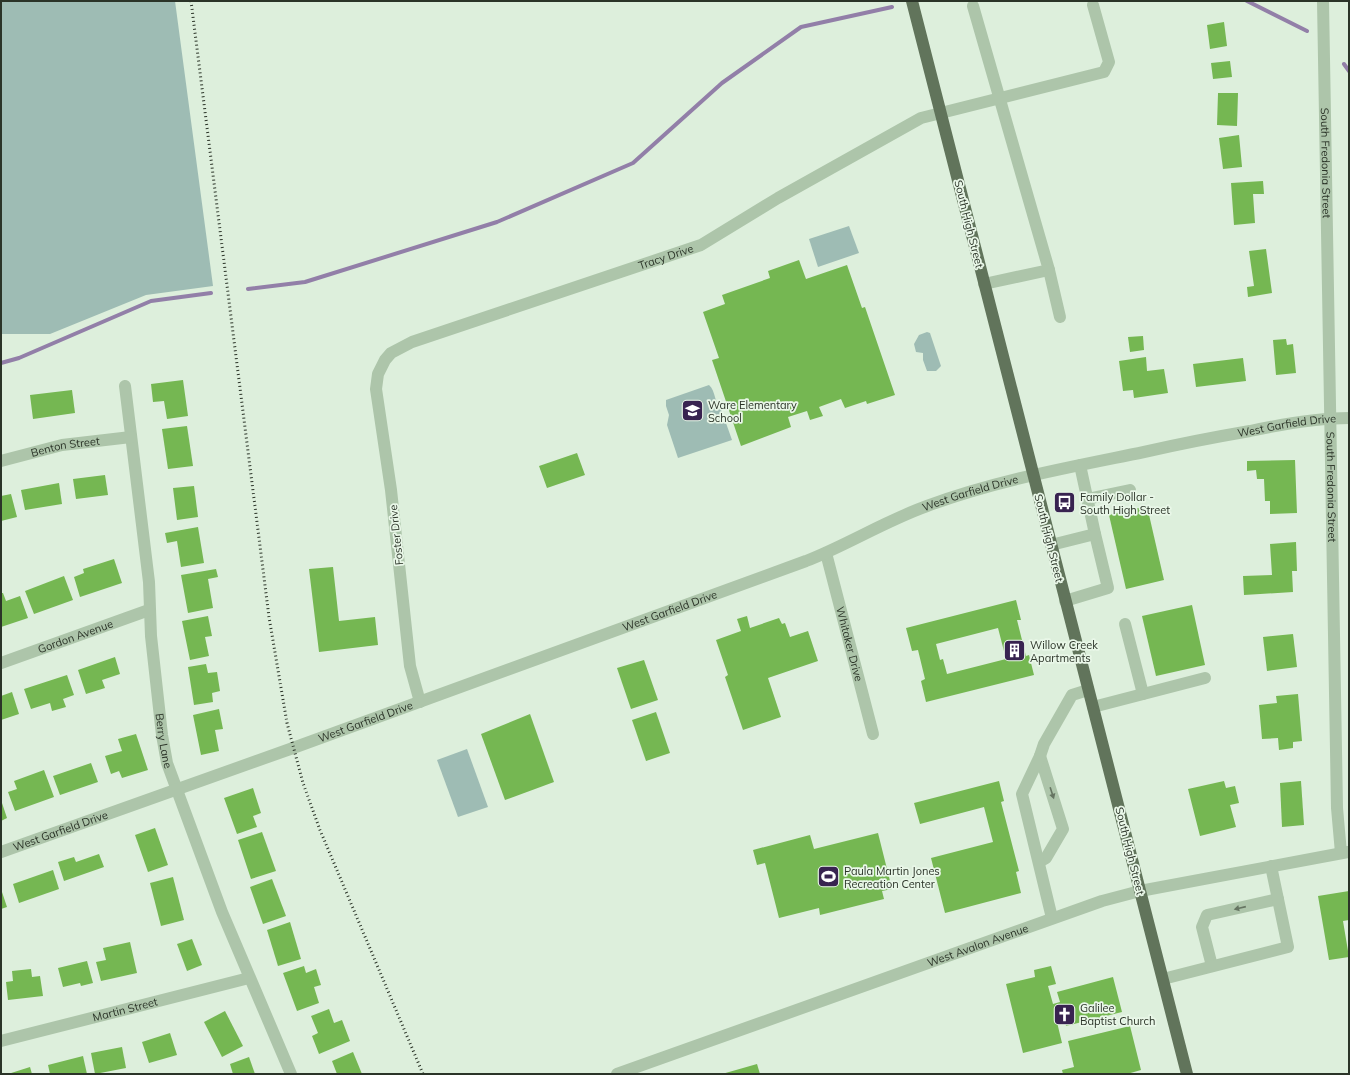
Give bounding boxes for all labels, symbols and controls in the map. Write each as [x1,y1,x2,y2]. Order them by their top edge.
street label: South Fredonia Street [1318,108,1334,219]
street label: South High Street [951,179,987,270]
street label: Tracy Drive [637,241,695,273]
school or university icon: Ware Elementary School [679,398,705,424]
place label: Ware Elementary School [708,398,797,425]
street label: West Garfield Drive [1236,411,1336,440]
street label: South Fredonia Street [1323,432,1339,542]
street label: Benton Street [29,434,101,460]
street label: West Garfield Drive [920,472,1020,514]
bus stop icon: Family Dollar - South High Street [1051,490,1077,516]
place label: Family Dollar - South High Street [1080,490,1170,517]
street label: South High Street [1031,493,1067,584]
street label: Foster Drive [386,504,406,566]
street label: West Garfield Drive [621,587,719,634]
street label: Whitaker Drive [833,605,866,683]
street label: Gordon Avenue [36,616,115,656]
building icon: Willow Creek Apartments [1001,638,1027,664]
place label: Willow Creek Apartments [1030,638,1098,665]
street label: West Garfield Drive [316,698,415,745]
street label: Berry Lane [153,712,175,770]
one-way arrow [1049,788,1055,800]
street label: South High Street [1112,806,1148,897]
street label: West Garfield Drive [11,808,110,854]
sports icon: Paula Martin Jones Recreation Center [816,864,842,890]
place label: Paula Martin Jones Recreation Center [844,864,940,891]
one-way arrow [1234,905,1246,911]
street label: West Avalon Avenue [925,921,1030,970]
street label: Martin Street [91,994,159,1024]
church icon: Galilee Baptist Church [1051,1001,1077,1027]
place label: Galilee Baptist Church [1080,1001,1155,1028]

